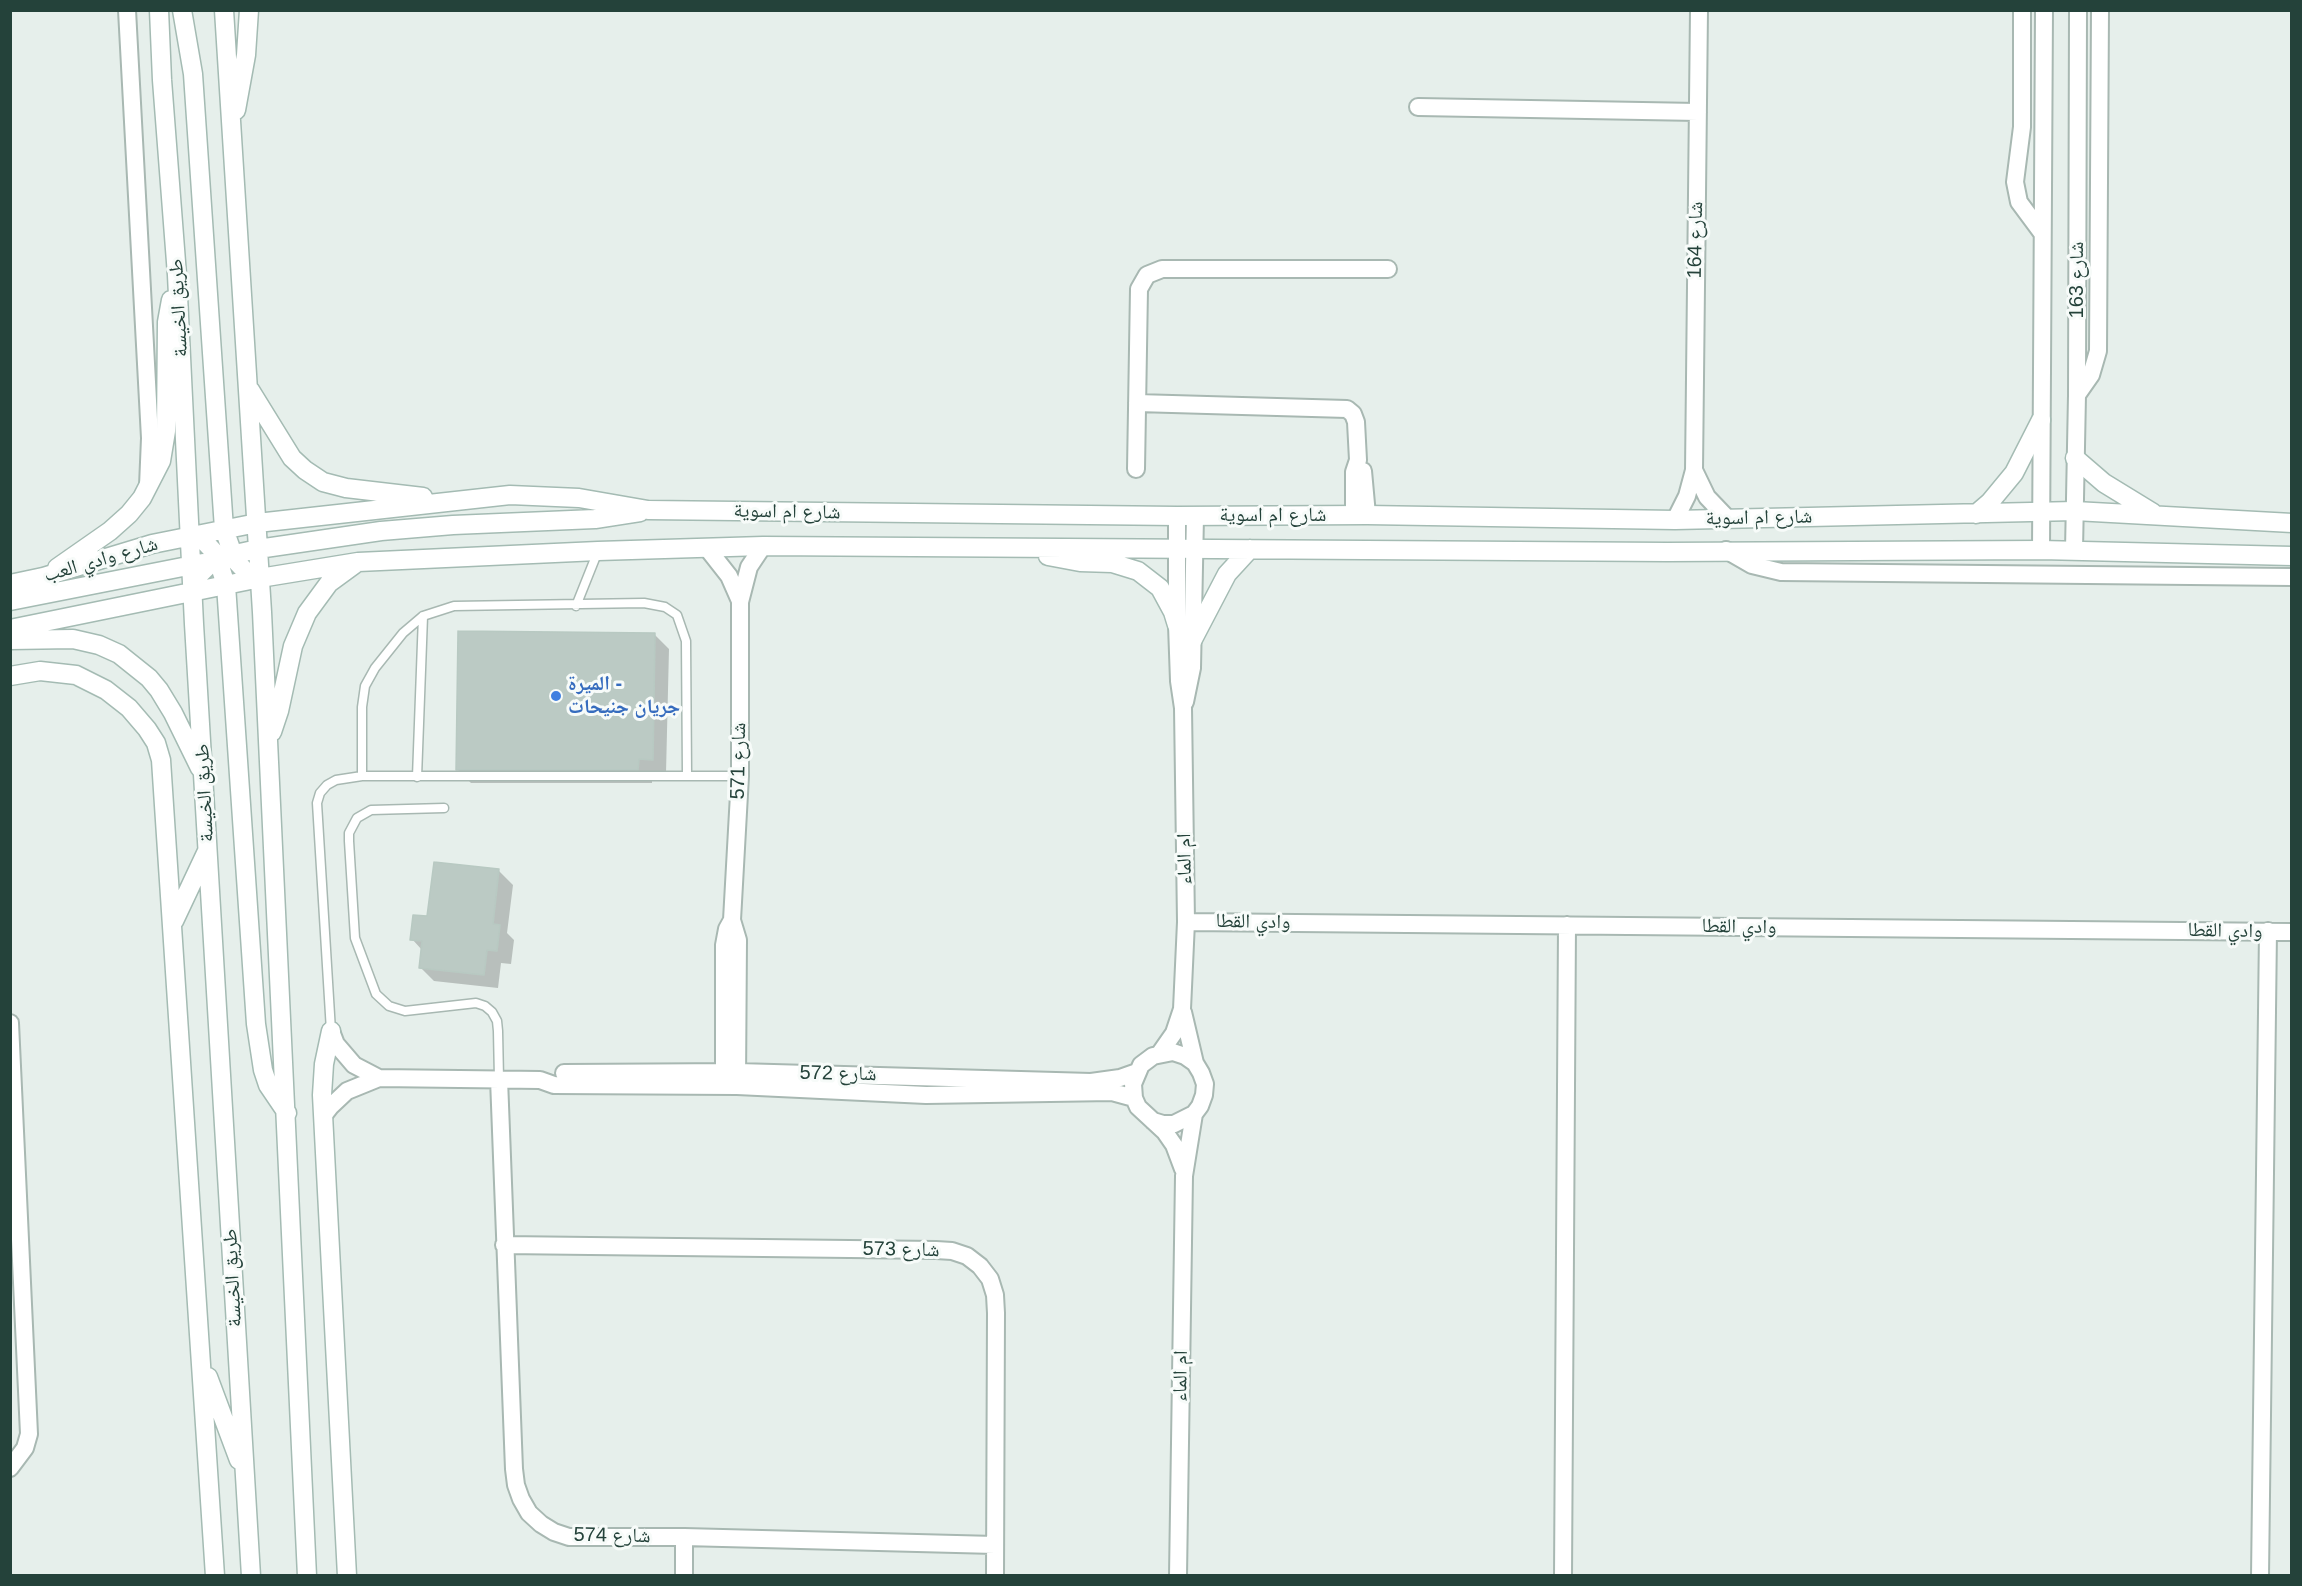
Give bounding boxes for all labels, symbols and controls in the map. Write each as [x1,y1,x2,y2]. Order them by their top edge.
street label: شارع 164 [1683,201,1709,279]
street label: شارع 163 [2065,242,2089,318]
street label: طريق الخيسة [164,258,194,358]
street label: شارع ام اسوية [733,499,841,525]
street label: شارع ام اسوية [1220,503,1326,527]
street label: شارع ام اسوية [1705,505,1813,531]
street label: شارع وادي العب [41,532,161,588]
place label: الميرة - جريان جنيحات [568,672,680,719]
marker: الميرة - جريان جنيحات [549,689,563,703]
street label: شارع 571 [726,722,752,800]
street label: طريق الخيسة [190,743,220,843]
street label: ام الماء [1173,833,1197,885]
street label: وادي القطا [1215,909,1291,935]
street label: وادي القطا [1701,914,1777,940]
street label: وادي القطا [2187,918,2263,944]
street label: شارع 572 [799,1061,877,1087]
street label: طريق الخيسة [218,1228,248,1328]
street label: شارع 573 [862,1237,940,1263]
street label: ام الماء [1169,1350,1193,1402]
street label: شارع 574 [573,1523,651,1549]

